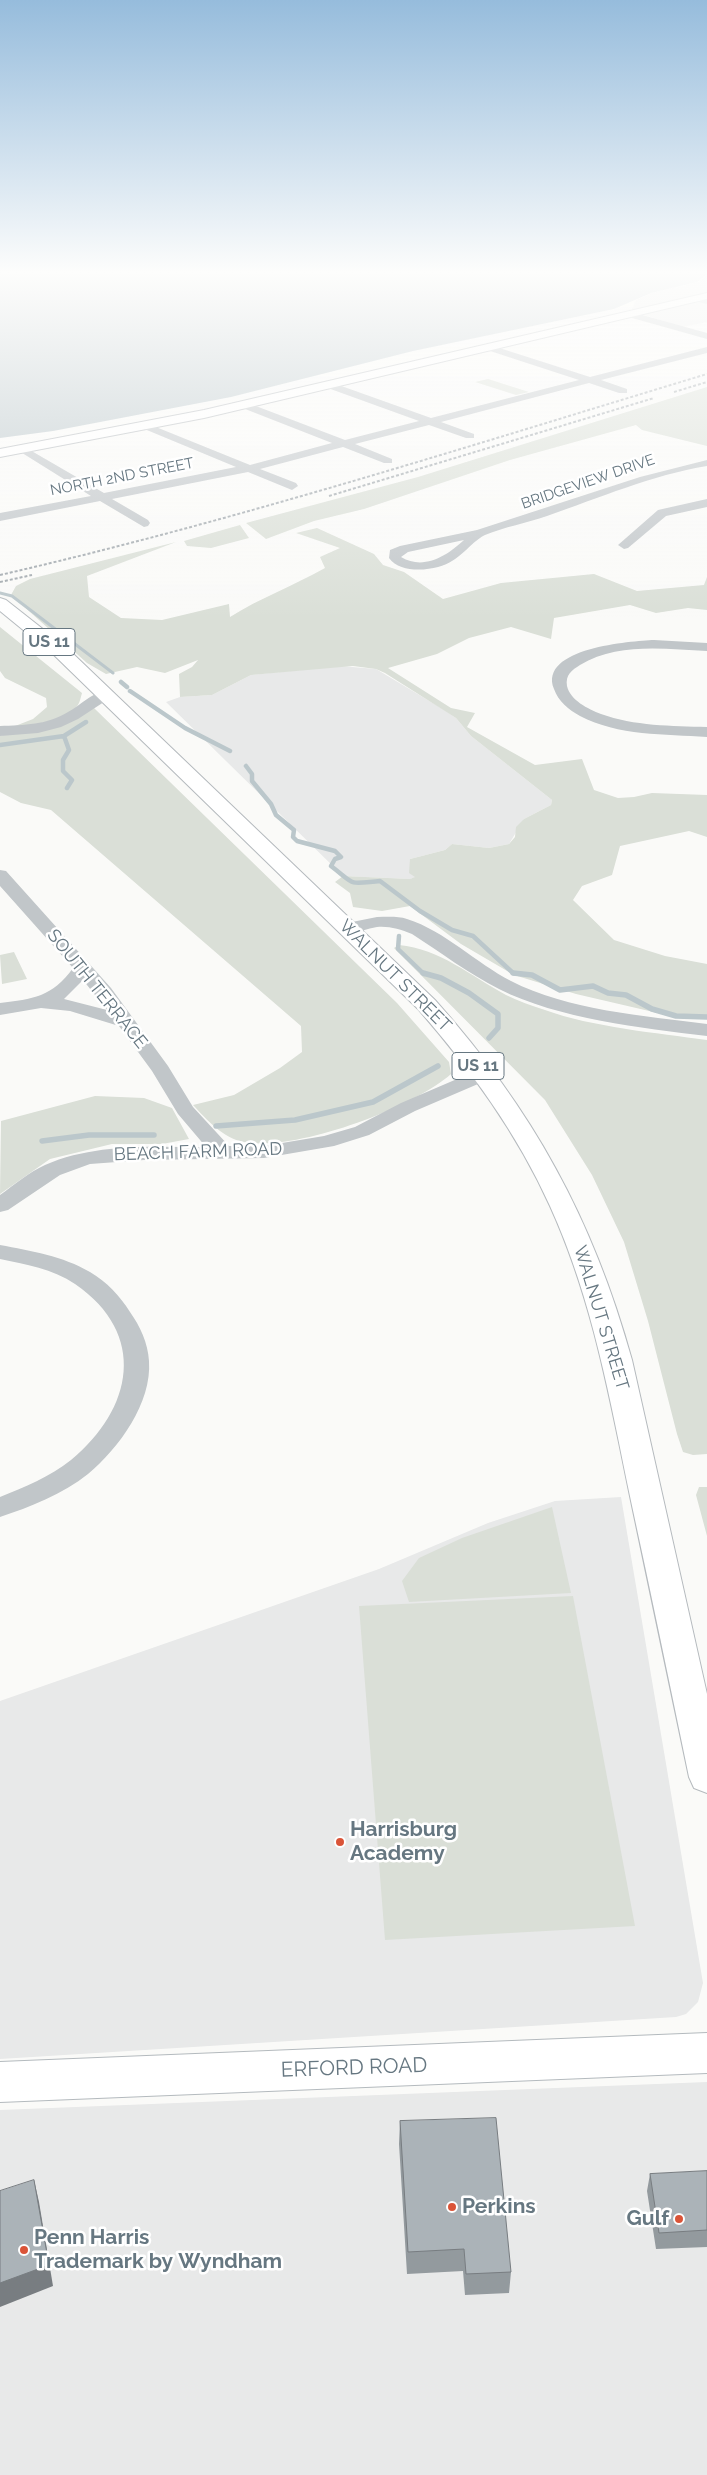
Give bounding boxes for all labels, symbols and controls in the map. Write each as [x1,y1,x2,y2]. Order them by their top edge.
street label: BRIDGEVIEW DRIVE [519,451,657,513]
street label: NORTH 2ND STREET [49,454,195,500]
road number: US 11 [23,628,75,656]
street label: WALNUT STREET [334,915,456,1037]
street label: SOUTH TERRACE [42,925,152,1053]
road number: US 11 [452,1052,504,1080]
street label: BEACH FARM ROAD [113,1138,283,1166]
street label: WALNUT STREET [569,1243,633,1393]
place label: Harrisburg Academy [350,1817,457,1867]
marker: Harrisburg Academy [334,1836,346,1848]
street label: ERFORD ROAD [280,2053,428,2083]
place label: Perkins [462,2194,536,2220]
marker: Perkins [446,2201,458,2213]
place label: Gulf [626,2206,669,2232]
marker: Gulf [673,2213,685,2225]
place label: Penn Harris Trademark by Wyndham [34,2225,282,2275]
marker: Penn Harris Trademark by Wyndham [18,2244,30,2256]

